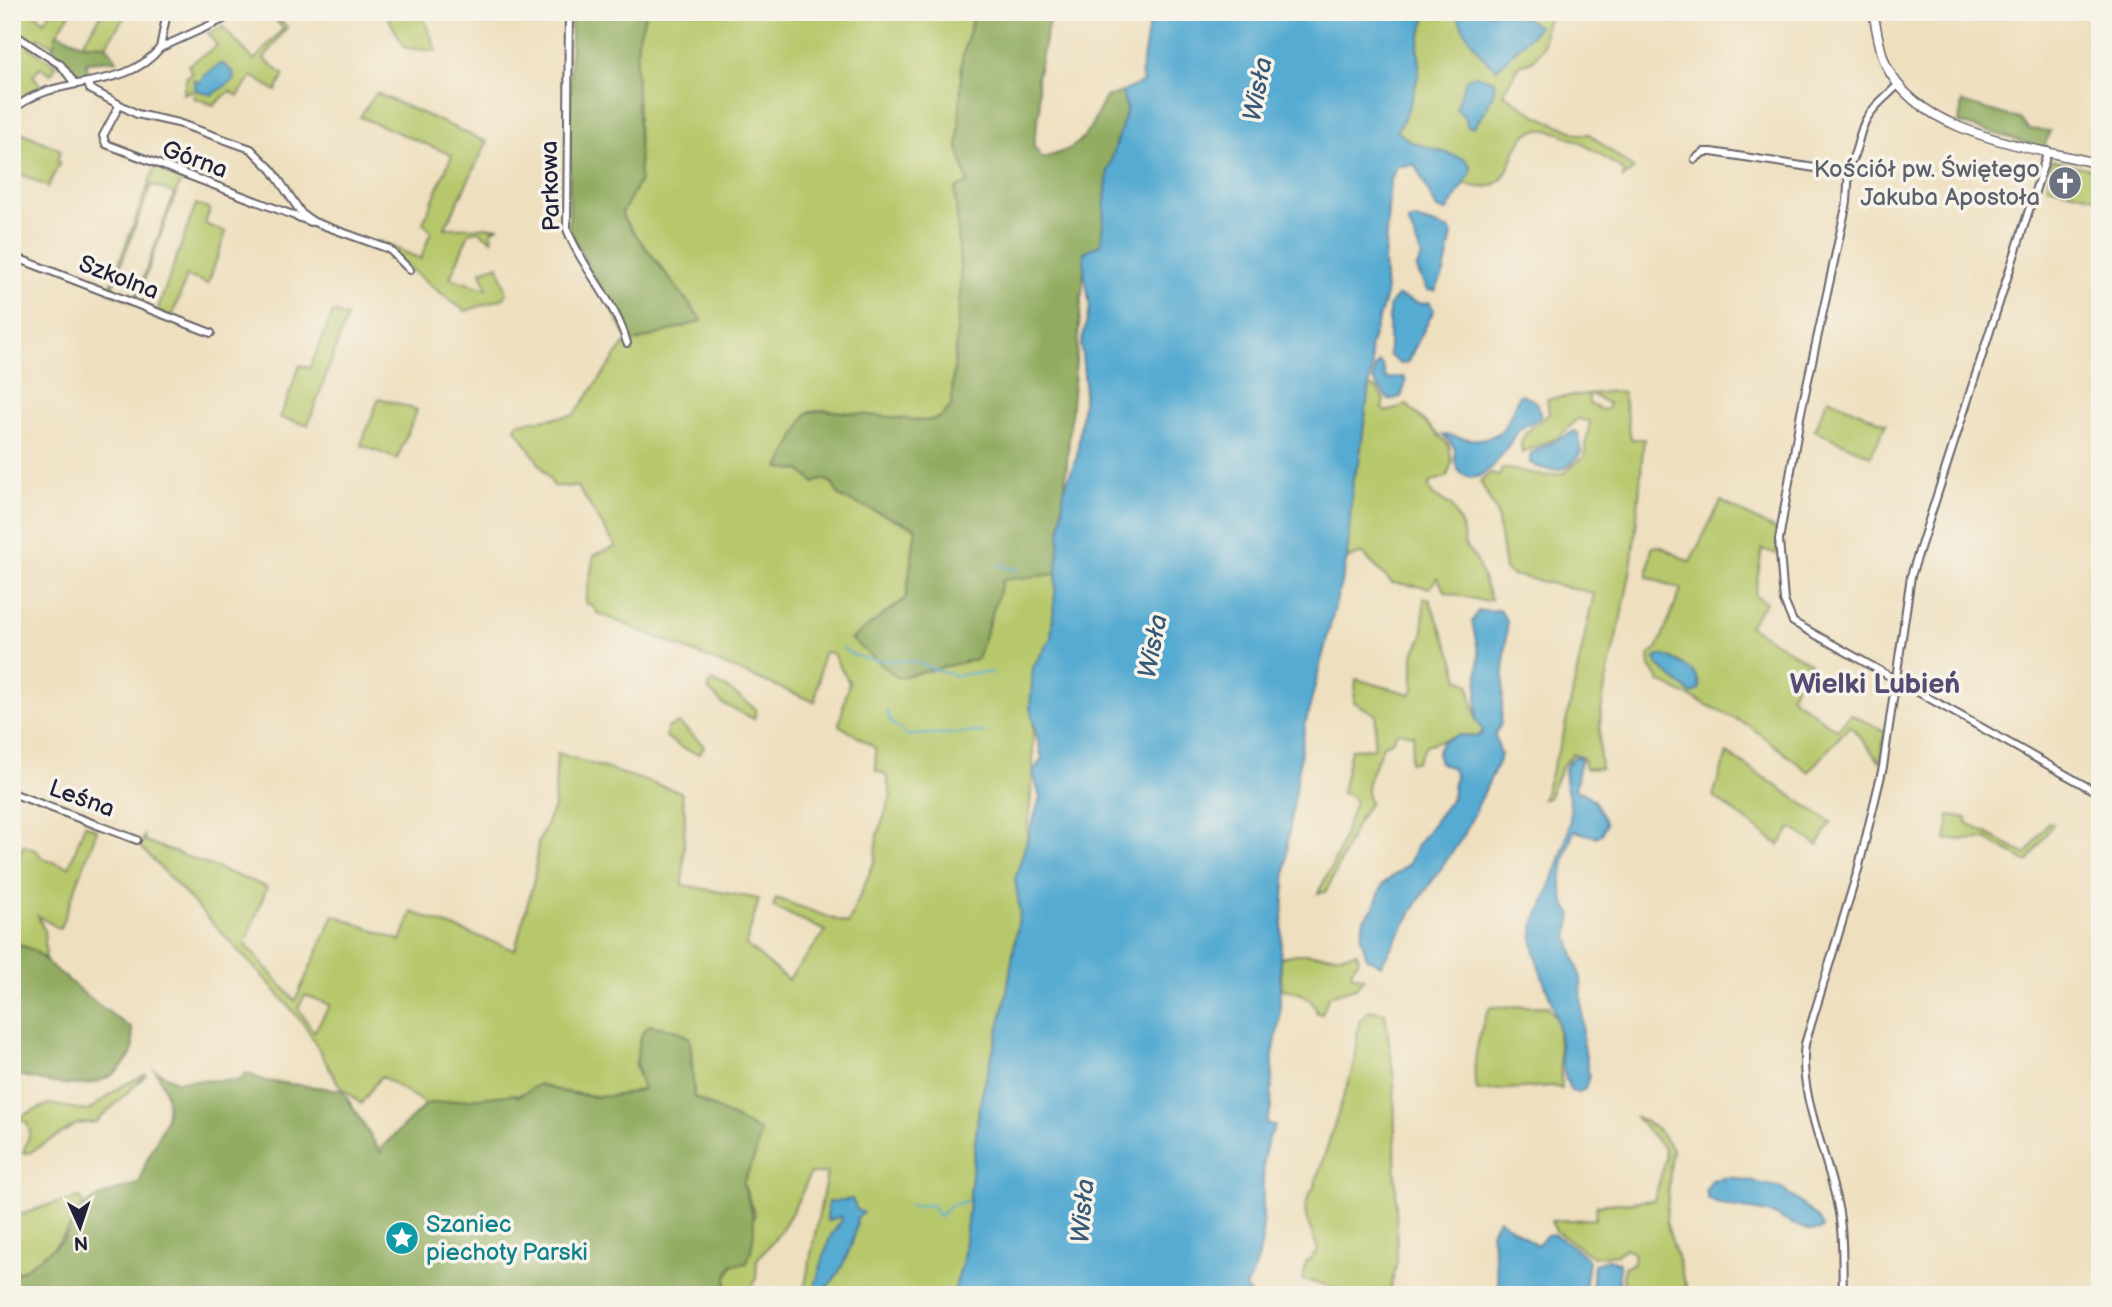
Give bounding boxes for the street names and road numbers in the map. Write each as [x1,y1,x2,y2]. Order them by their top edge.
street label: Górna [158,134,231,185]
street label: Parkowa [534,140,567,232]
street label: Szkolna [75,249,163,306]
street label: Leśna [45,773,119,824]

